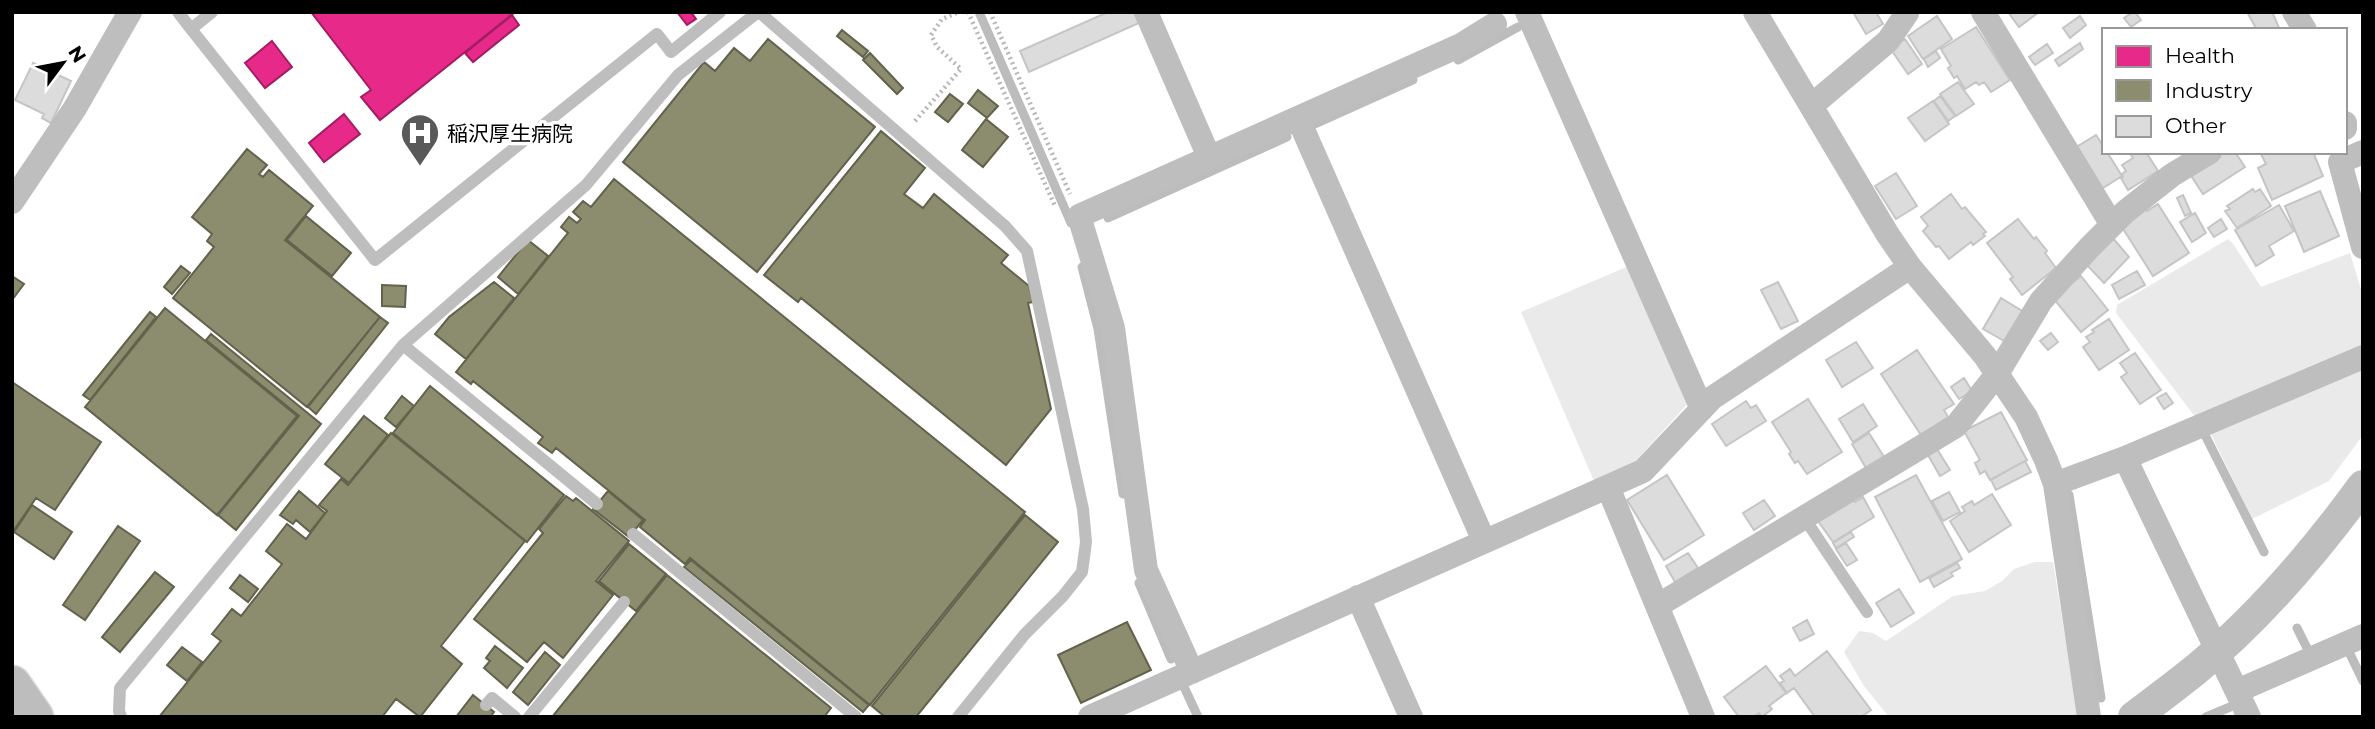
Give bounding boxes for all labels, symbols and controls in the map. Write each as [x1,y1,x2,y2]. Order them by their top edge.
north arrow [28,28,98,98]
legend [2102,28,2347,154]
text: N [63,42,91,67]
text: Health [2165,43,2235,68]
text: Industry [2165,78,2253,103]
hospital icon: 稲沢厚生病院 [399,112,441,167]
text: Other [2165,113,2227,138]
place label: 稲沢厚生病院 [447,121,573,146]

